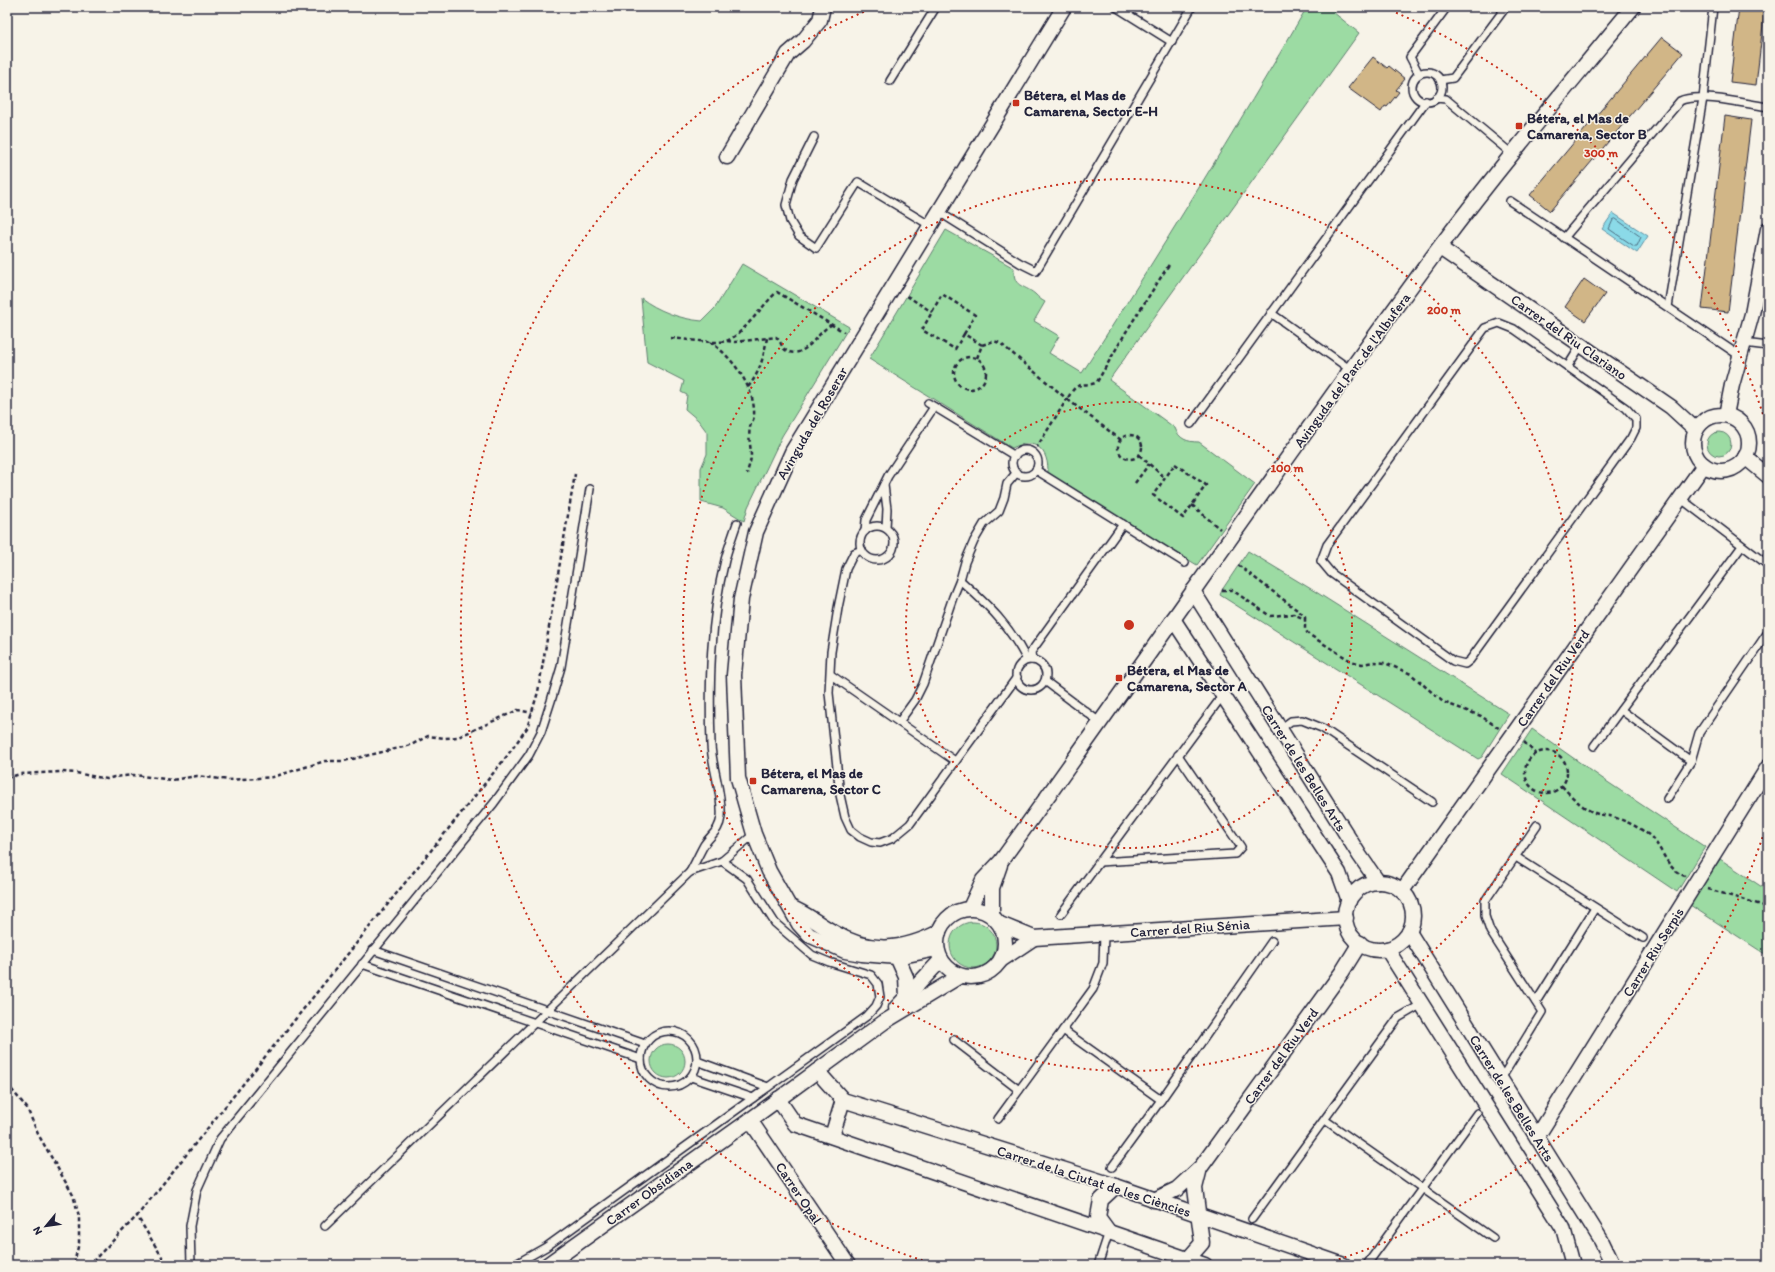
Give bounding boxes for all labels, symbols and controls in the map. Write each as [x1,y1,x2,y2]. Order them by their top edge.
place label: Bétera, el Mas de Camarena, Sector E-H [1024,87,1158,120]
marker: Bétera, el Mas de Camarena, Sector E-H [1011,98,1021,108]
place label: Bétera, el Mas de Camarena, Sector B [1527,110,1647,143]
marker: Bétera, el Mas de Camarena, Sector B [1514,121,1524,131]
text: 300 m [1584,146,1619,160]
street label: Avinguda del Parc de l'Albufera [1291,289,1415,451]
street label: Carrer del Riu Clariano [1507,291,1630,384]
text: 200 m [1427,303,1462,317]
street label: Avinguda del Roserar [773,364,852,483]
text: 100 m [1270,461,1304,475]
centre of rings [1122,618,1136,632]
street label: Carrer del Riu Verd [1513,626,1594,730]
place label: Bétera, el Mas de Camarena, Sector A [1127,662,1248,695]
marker: Bétera, el Mas de Camarena, Sector A [1114,673,1124,683]
street label: Carrer de les Belles Arts [1258,702,1349,835]
place label: Bétera, el Mas de Camarena, Sector C [761,765,881,798]
marker: Bétera, el Mas de Camarena, Sector C [748,776,758,786]
street label: Carrer Riu Serpis [1619,904,1688,1000]
street label: Carrer del Riu Sénia [1129,916,1251,941]
street label: Carrer del Riu Verd [1241,1004,1322,1108]
street label: Carrer de les Belles Arts [1466,1032,1557,1165]
street label: Carrer de la Ciutat de les Ciències [995,1142,1193,1221]
street label: Carrer Obsidiana [603,1155,697,1230]
street label: Carrer Opal [772,1159,826,1228]
north arrow [26,1206,66,1246]
text: N [30,1224,45,1237]

